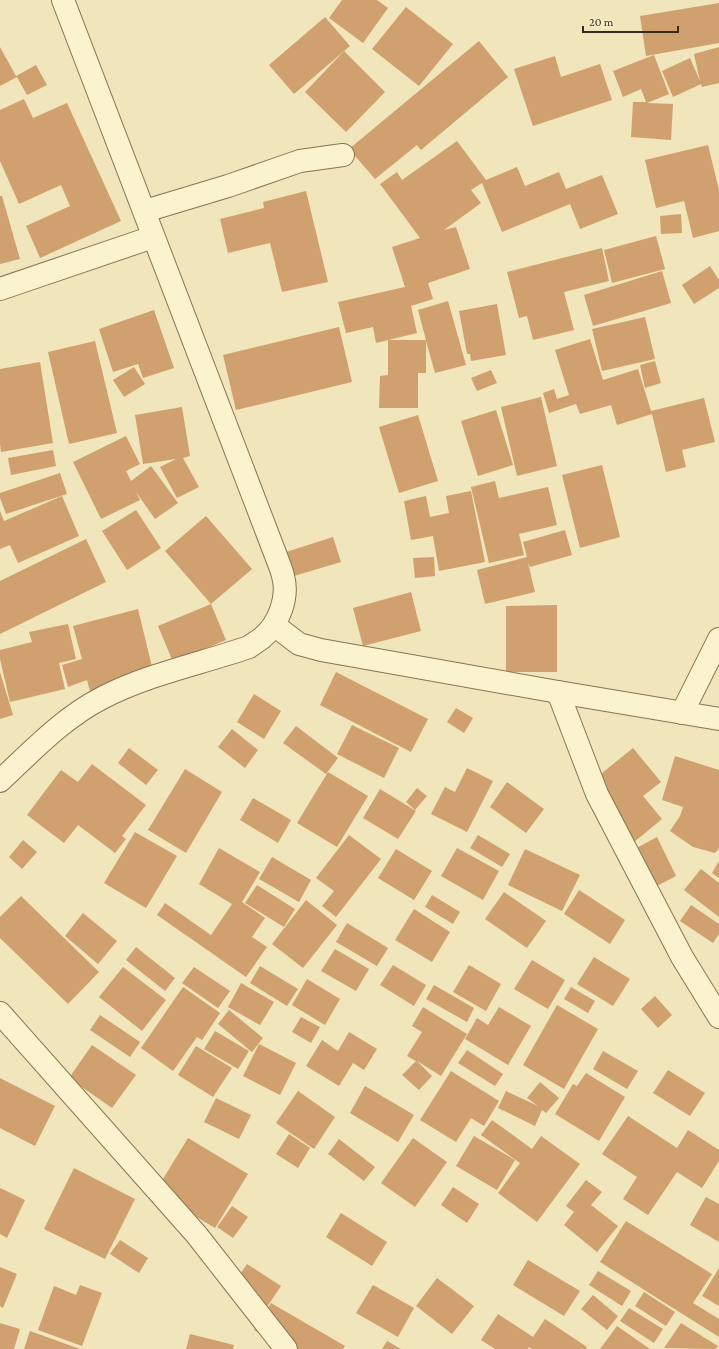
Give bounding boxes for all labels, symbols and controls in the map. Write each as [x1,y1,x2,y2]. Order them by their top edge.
scale bar [583,8,678,34]
text: 20 m [589,15,614,29]

